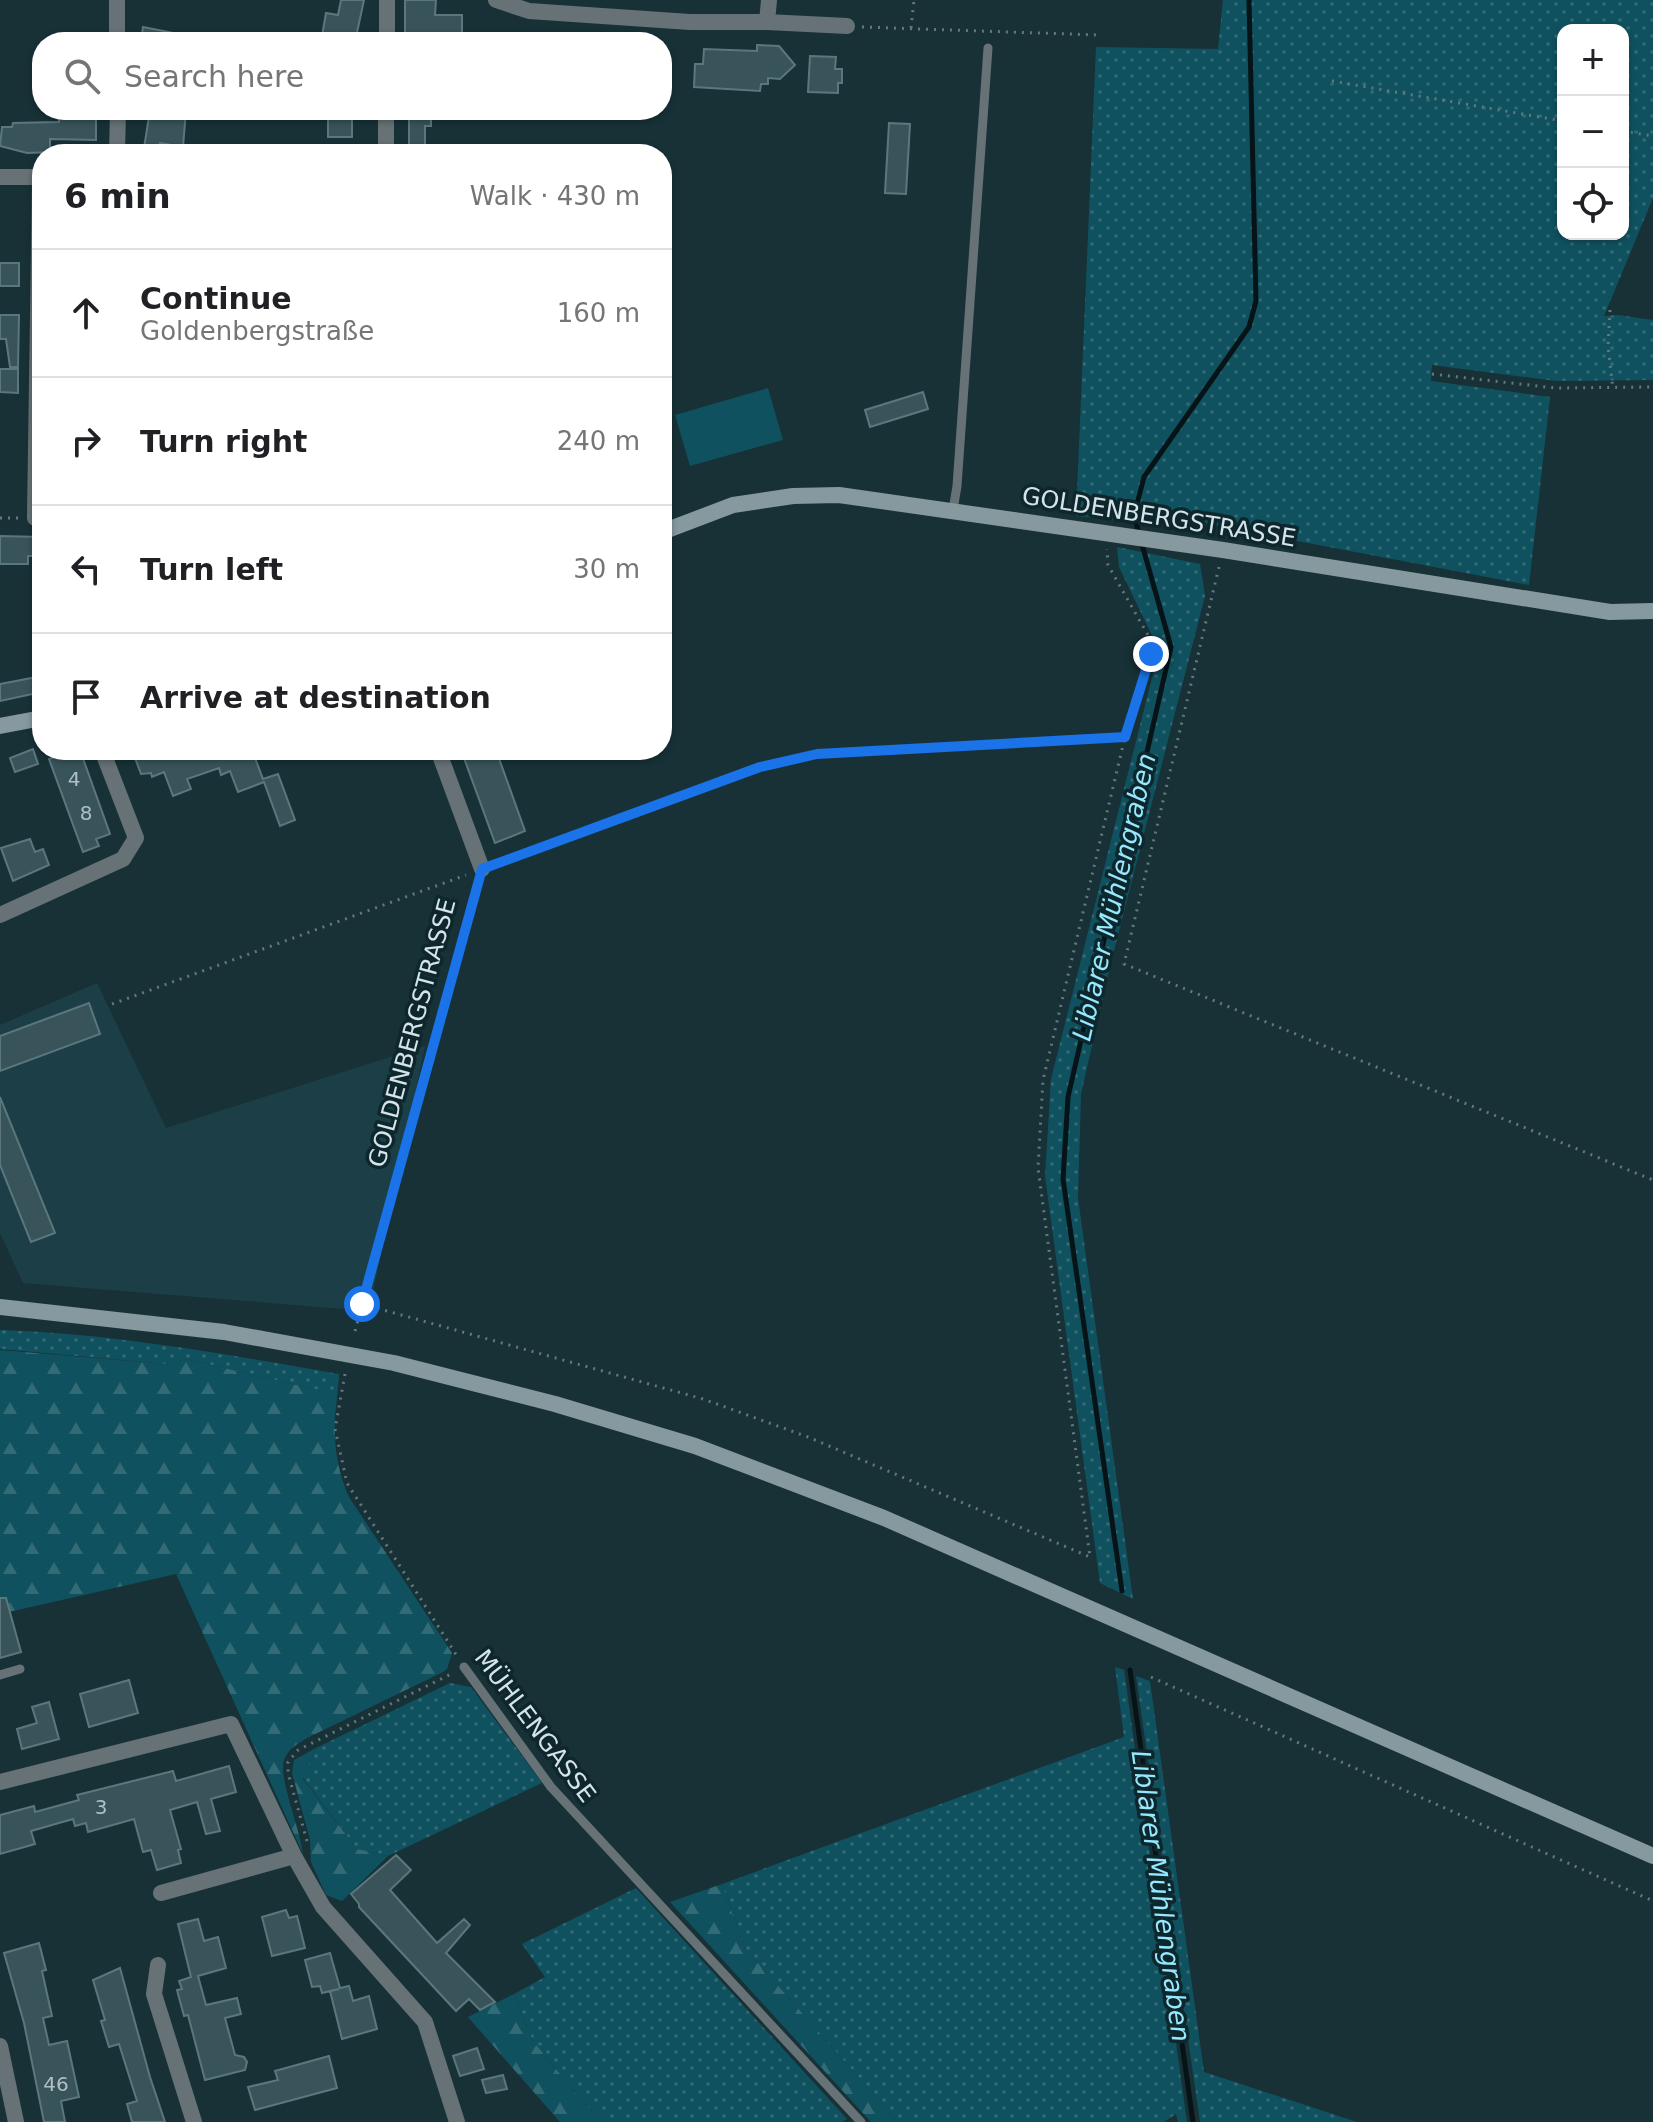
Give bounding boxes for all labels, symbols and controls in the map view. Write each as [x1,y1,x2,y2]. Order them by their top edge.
map controls [1557,24,1629,240]
button: + [1557,24,1629,96]
search box [32,32,672,120]
icon: search [60,54,104,98]
text: Search here [124,59,304,94]
button: − [1557,96,1629,168]
button: locate [1557,168,1629,240]
text: 6 min [64,176,171,216]
text: Walk · 430 m [470,181,640,211]
text: Continue [140,281,292,316]
icon: ahead [64,291,108,335]
text: 160 m [557,298,640,328]
text: Goldenbergstraße [140,316,374,346]
icon: right [64,419,108,463]
text: Turn right [140,424,307,459]
text: 240 m [557,426,640,456]
street label: GOLDENBERGSTRASSE [1020,482,1298,552]
icon: left [64,547,108,591]
text: Turn left [140,552,283,587]
text: 30 m [573,554,640,584]
route end [1133,636,1169,672]
icon: arrive [64,675,108,719]
text: Arrive at destination [140,680,491,715]
water label: Liblarer Mühlengraben [1066,750,1162,1044]
house number: 4 [68,767,80,791]
house number: 8 [80,801,92,825]
street label: GOLDENBERGSTRASSE [363,896,461,1170]
route start [344,1286,380,1322]
street label: MÜHLENGASSE [469,1644,602,1808]
water label: Liblarer Mühlengraben [1126,1748,1196,2044]
house number: 3 [95,1795,107,1819]
house number: 46 [43,2072,69,2096]

